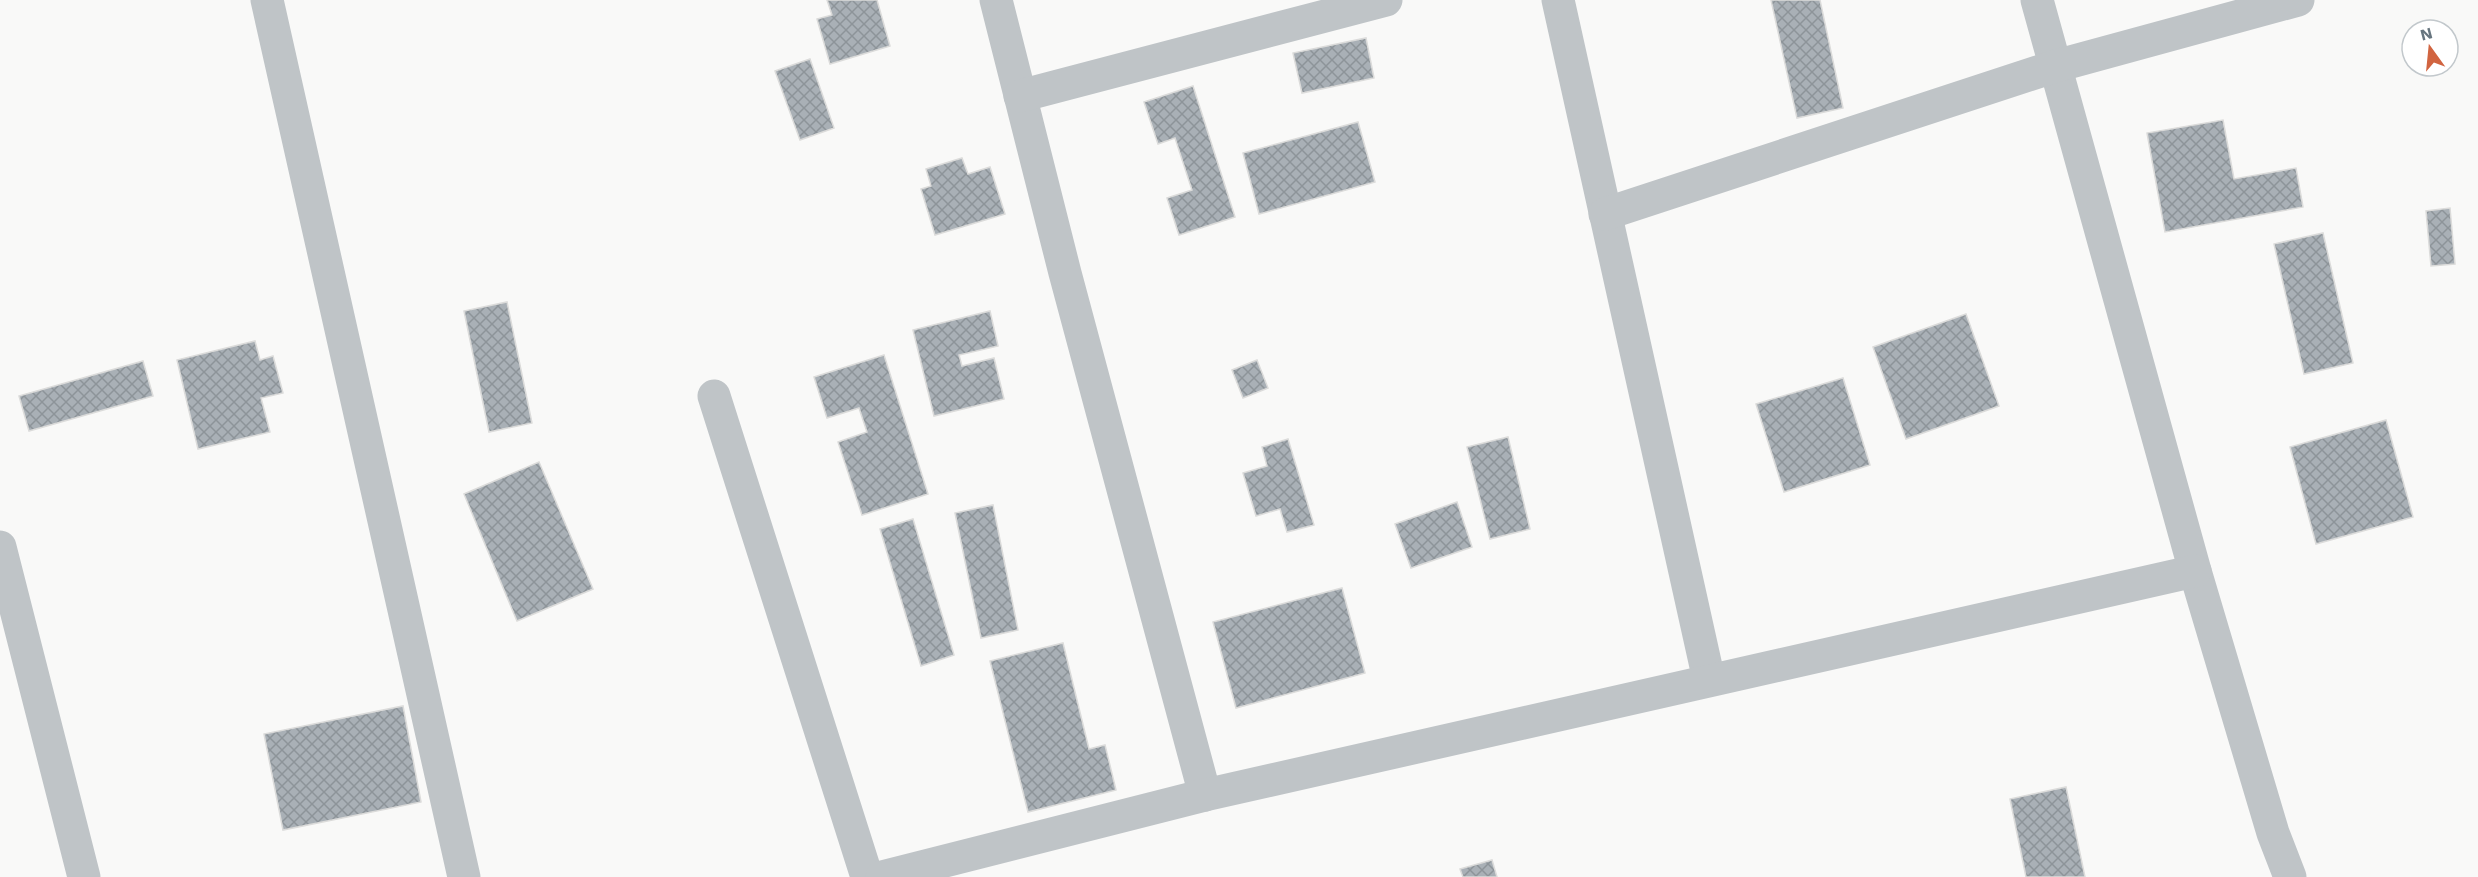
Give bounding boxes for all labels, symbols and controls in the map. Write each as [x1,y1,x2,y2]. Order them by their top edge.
north arrow [2400,18,2460,78]
text: N [2418,23,2434,45]

